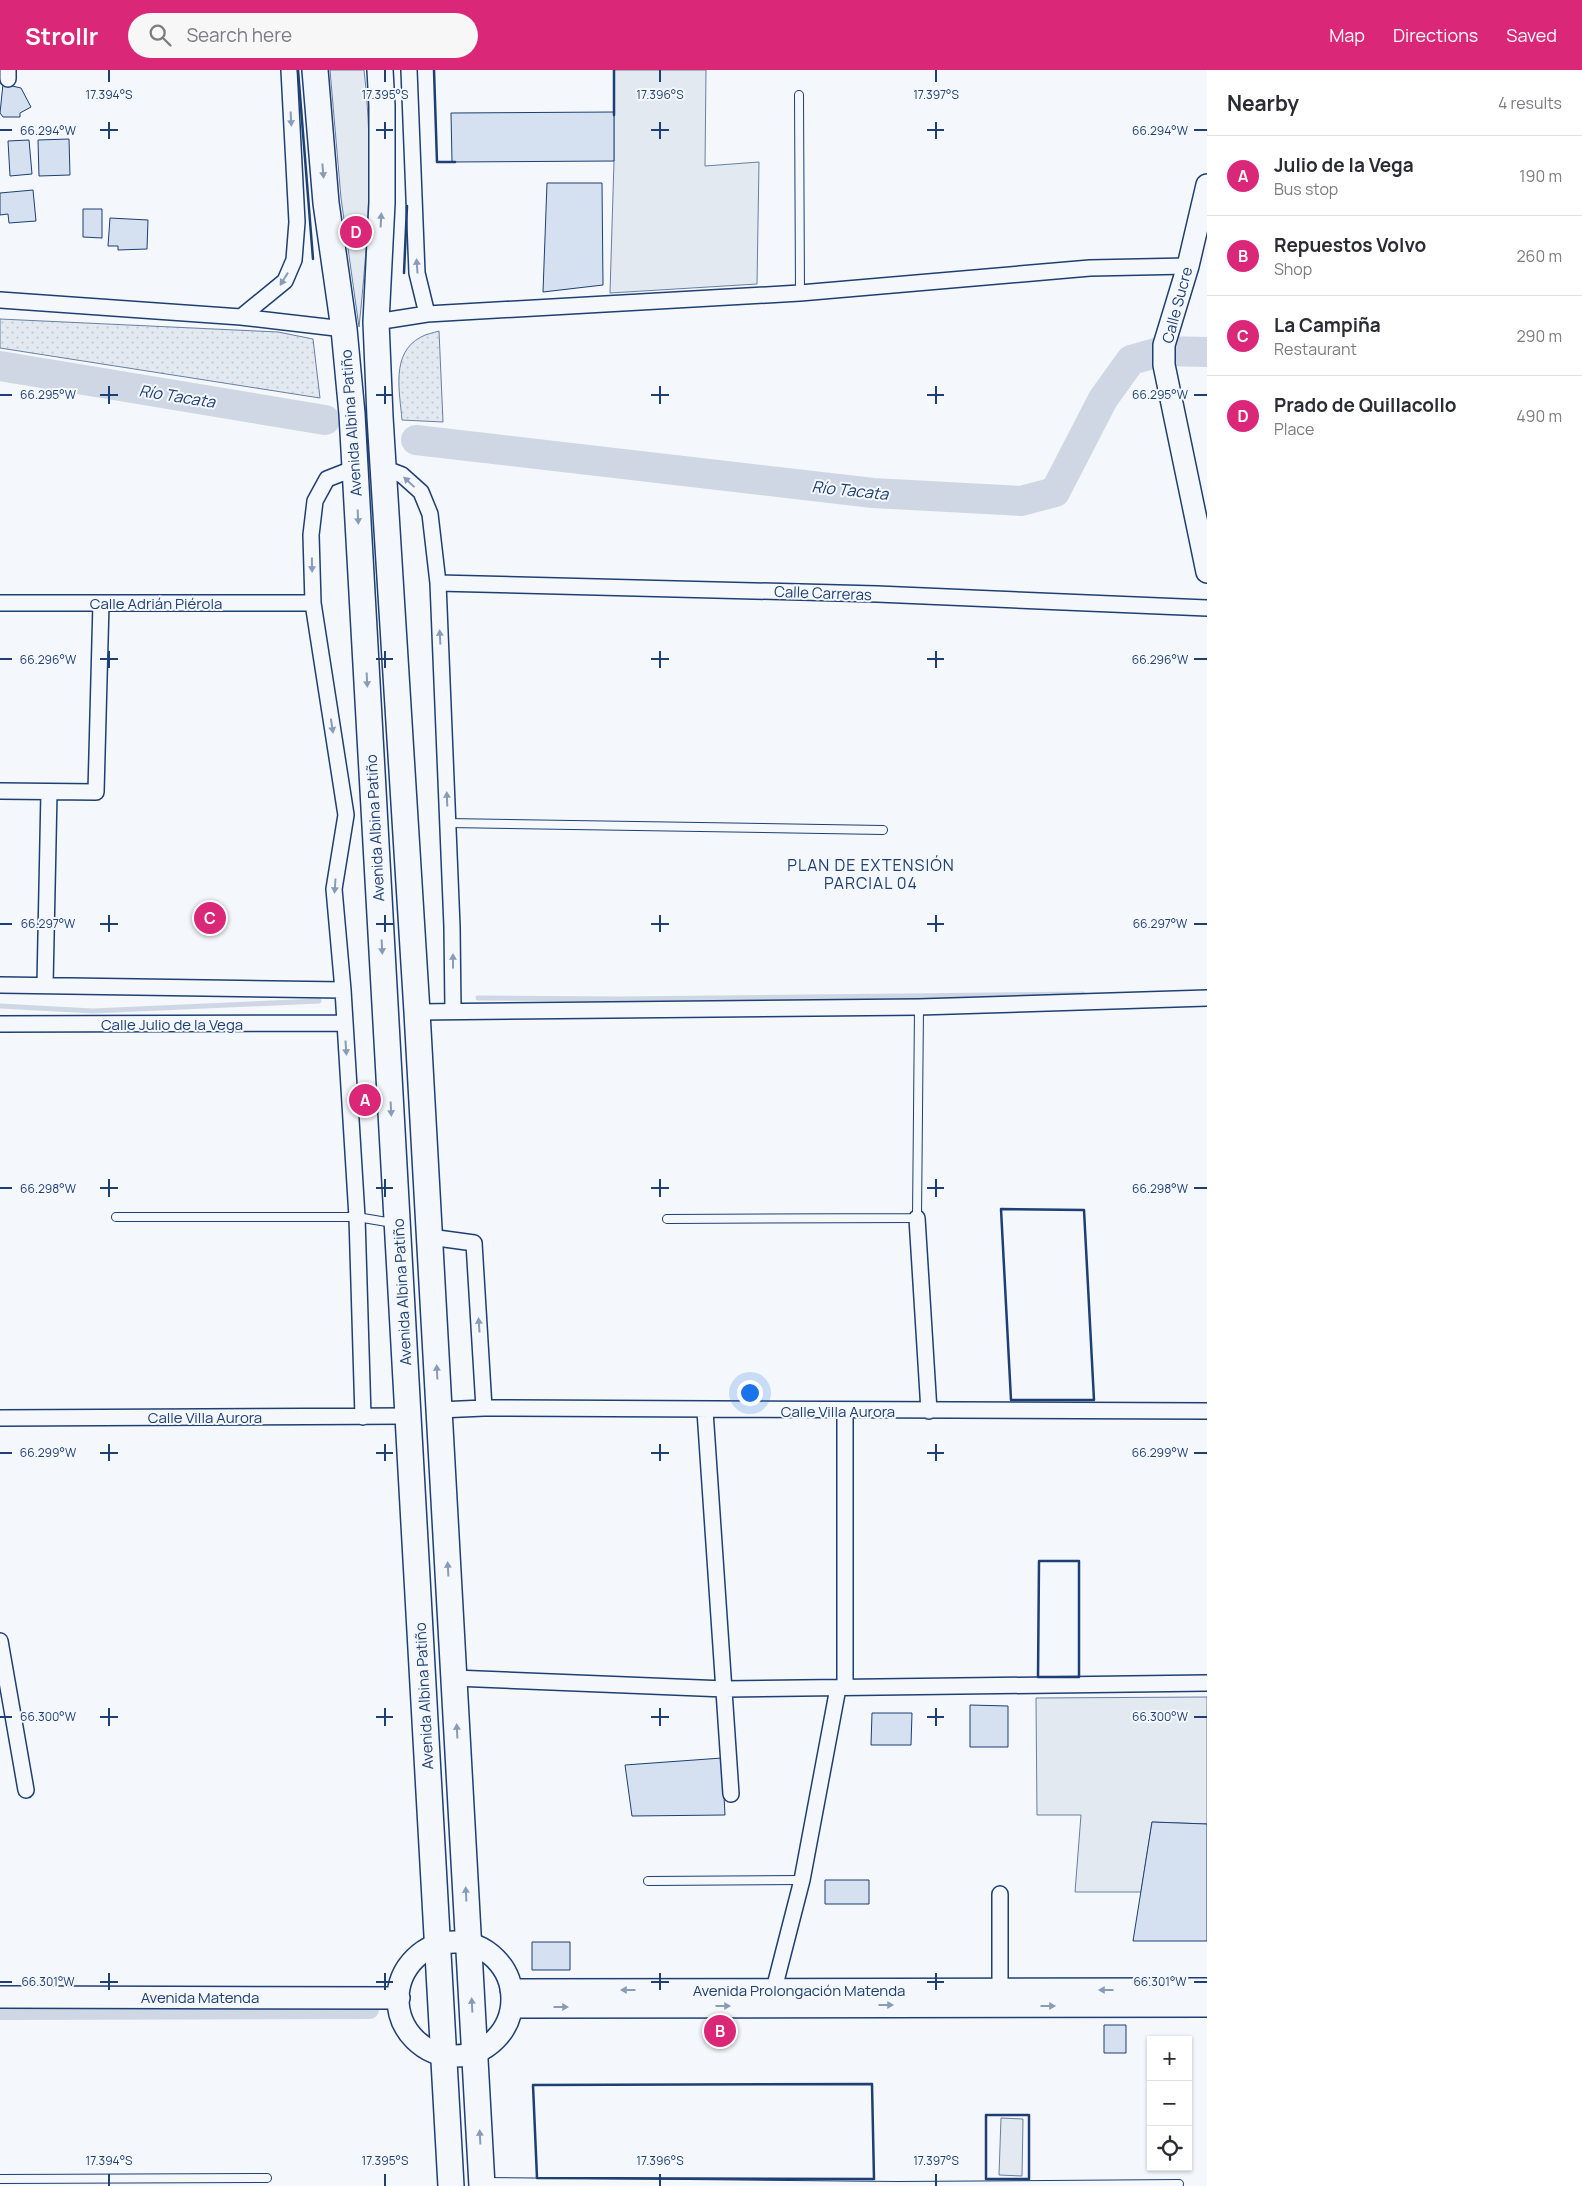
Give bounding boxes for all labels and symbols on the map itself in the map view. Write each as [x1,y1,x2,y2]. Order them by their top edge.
text: 17.394°S [86,86,132,103]
text: 17.395°S [362,86,408,103]
text: 17.396°S [636,86,684,103]
text: 17.397°S [913,86,959,103]
one-way arrow [288,111,296,127]
text: 66.294°W [20,122,77,139]
text: 66.294°W [1132,122,1189,139]
one-way arrow [319,163,327,179]
one-way arrow [378,212,386,228]
pin: D [340,213,372,251]
one-way arrow [413,258,421,274]
street label: Calle Sucre [1157,264,1197,346]
one-way arrow [280,272,289,285]
street label: Avenida Albina Patiño [335,349,367,497]
water label: Río Tacata [137,379,218,413]
text: 66.295°W [20,386,77,403]
text: 66.295°W [1132,386,1189,403]
water label: Río Tacata [811,475,890,505]
one-way arrow [404,476,416,488]
one-way arrow [354,510,362,526]
one-way arrow [308,557,316,573]
street label: Calle Carreras [774,581,872,605]
street label: Calle Adrián Piérola [90,593,222,614]
one-way arrow [436,628,444,644]
text: 66.296°W [20,651,77,668]
text: 66.296°W [1132,651,1189,668]
one-way arrow [363,672,371,688]
one-way arrow [328,718,336,734]
street label: Avenida Albina Patiño [361,754,389,902]
one-way arrow [443,791,451,807]
district label: PLAN DE EXTENSIÓN PARCIAL 04 [787,854,955,894]
one-way arrow [331,879,339,895]
pin: C [194,899,226,937]
text: 66.297°W [21,915,76,932]
text: 66.297°W [1133,915,1188,932]
one-way arrow [378,939,386,955]
one-way arrow [449,953,457,969]
street label: Calle Julio de la Vega [101,1014,243,1035]
one-way arrow [343,1040,351,1056]
pin: A [349,1081,381,1119]
one-way arrow [388,1101,396,1117]
text: 66.298°W [20,1180,77,1197]
text: 66.298°W [1132,1180,1189,1197]
street label: Avenida Albina Patiño [388,1218,416,1366]
one-way arrow [475,1317,483,1333]
one-way arrow [433,1364,441,1380]
your location [737,1380,763,1406]
street label: Calle Villa Aurora [781,1401,895,1422]
street label: Calle Villa Aurora [148,1407,262,1428]
text: 66.299°W [20,1444,77,1461]
text: 66.299°W [1132,1444,1189,1461]
one-way arrow [444,1561,452,1577]
street label: Avenida Albina Patiño [410,1622,438,1770]
text: 66.300°W [20,1708,77,1725]
text: 66.300°W [1132,1708,1189,1725]
one-way arrow [453,1723,461,1739]
one-way arrow [461,1885,469,1901]
text: 66.301°W [21,1973,75,1990]
text: 66.301°W [1133,1973,1187,1990]
street label: Avenida Prolongación Matenda [693,1980,905,2001]
one-way arrow [620,1986,636,1994]
one-way arrow [1098,1986,1114,1994]
street label: Avenida Matenda [141,1987,259,2008]
one-way arrow [468,1996,476,2012]
one-way arrow [878,2001,894,2009]
one-way arrow [716,2002,732,2010]
one-way arrow [1041,2002,1057,2010]
one-way arrow [553,2003,569,2011]
pin: B [704,2012,736,2050]
one-way arrow [475,2129,483,2145]
text: 17.394°S [86,2152,132,2169]
text: 17.395°S [362,2152,408,2169]
text: 17.396°S [636,2152,684,2169]
text: 17.397°S [913,2152,959,2169]

